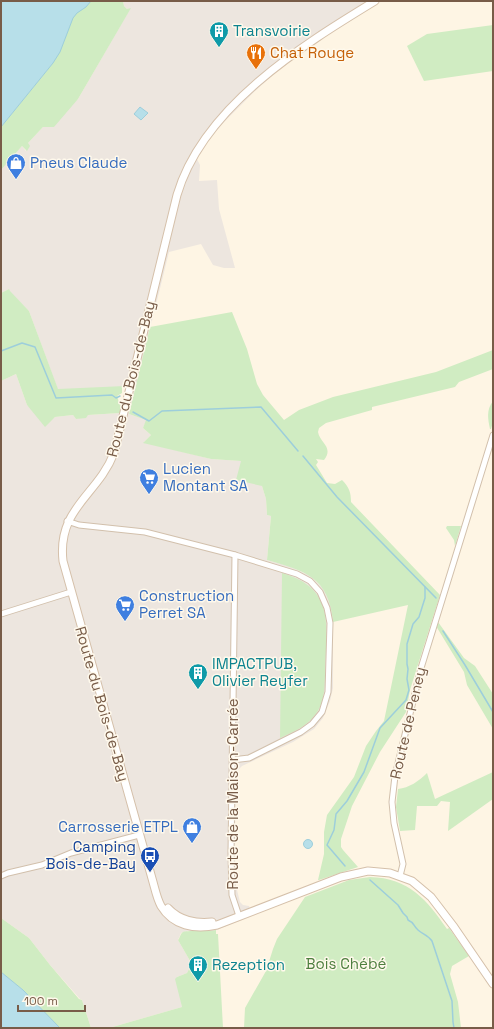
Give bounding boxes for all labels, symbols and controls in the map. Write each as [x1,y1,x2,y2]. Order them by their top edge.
building icon: Transvoirie [208,20,230,48]
place label: Transvoirie [233,21,311,40]
restaurant icon: Chat Rouge [245,42,267,70]
place label: Chat Rouge [270,43,354,62]
shop icon: Pneus Claude [5,152,27,180]
place label: Pneus Claude [30,153,128,172]
street label: Route du Bois-de-Bay [102,299,159,459]
place label: Lucien Montant SA [163,459,249,495]
supermarket icon: Lucien Montant SA [138,467,160,495]
place label: Construction Perret SA [139,586,234,622]
supermarket icon: Construction Perret SA [114,594,136,622]
street label: Route du Bois-de-Bay [71,624,134,784]
place label: IMPACTPUB, Olivier Reyfer [212,654,308,690]
building icon: IMPACTPUB, Olivier Reyfer [187,662,209,690]
street label: Route de Peney [385,665,430,781]
street label: Route de la Maison-Carrée [223,698,242,890]
shop icon: Carrosserie ETPL [181,816,203,844]
place label: Carrosserie ETPL [58,817,178,836]
place label: Camping Bois-de-Bay [46,837,136,873]
bus stop icon: Camping Bois-de-Bay [139,845,161,873]
building icon: Rezeption [187,954,209,982]
park label: Bois Chébé [306,954,387,973]
place label: Rezeption [212,955,285,974]
scale bar [18,987,85,1013]
text: 100 m [24,993,58,1009]

